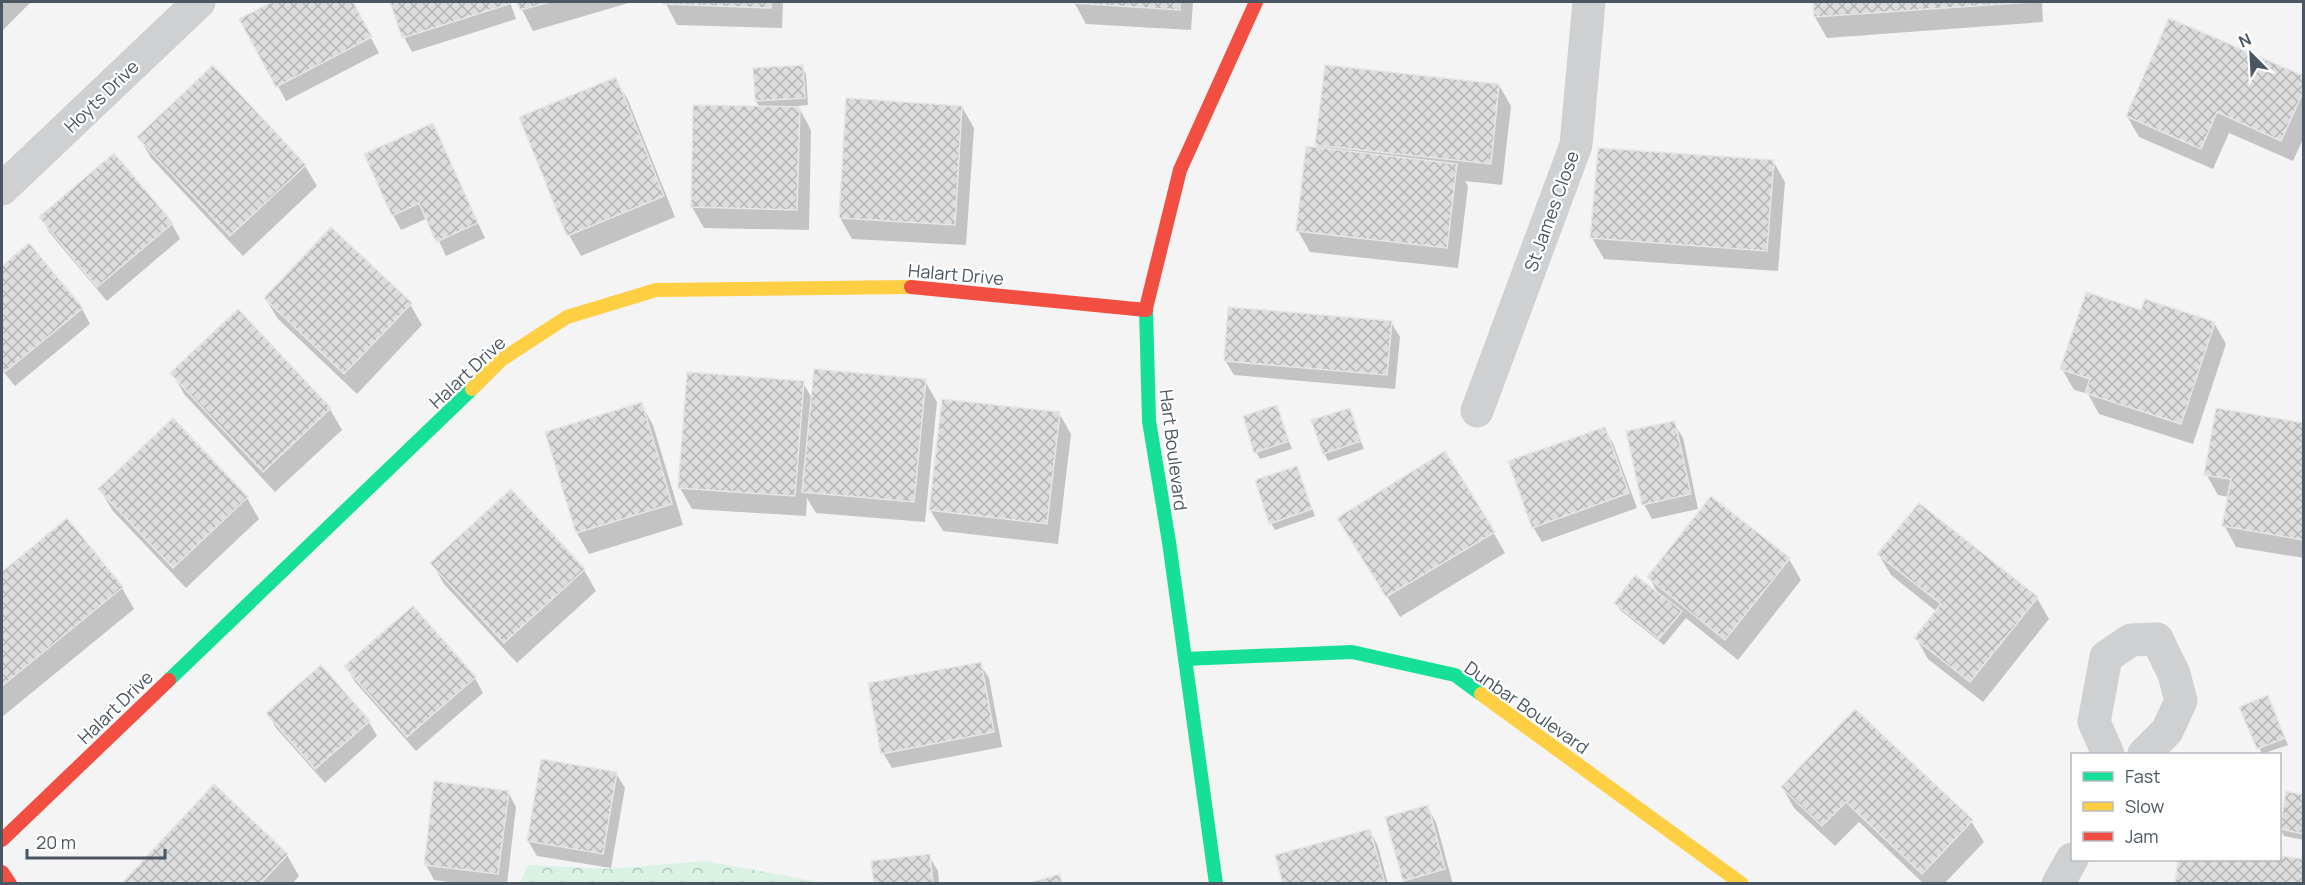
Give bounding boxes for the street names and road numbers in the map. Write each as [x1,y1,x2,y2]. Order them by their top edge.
street label: Hoyts Drive [58,54,144,138]
street label: St James Close [1518,147,1584,275]
street label: Halart Drive [907,258,1005,290]
street label: Halart Drive [424,331,510,413]
street label: Hart Boulevard [1155,388,1193,512]
street label: Dunbar Boulevard [1460,655,1594,759]
street label: Halart Drive [72,665,158,749]

